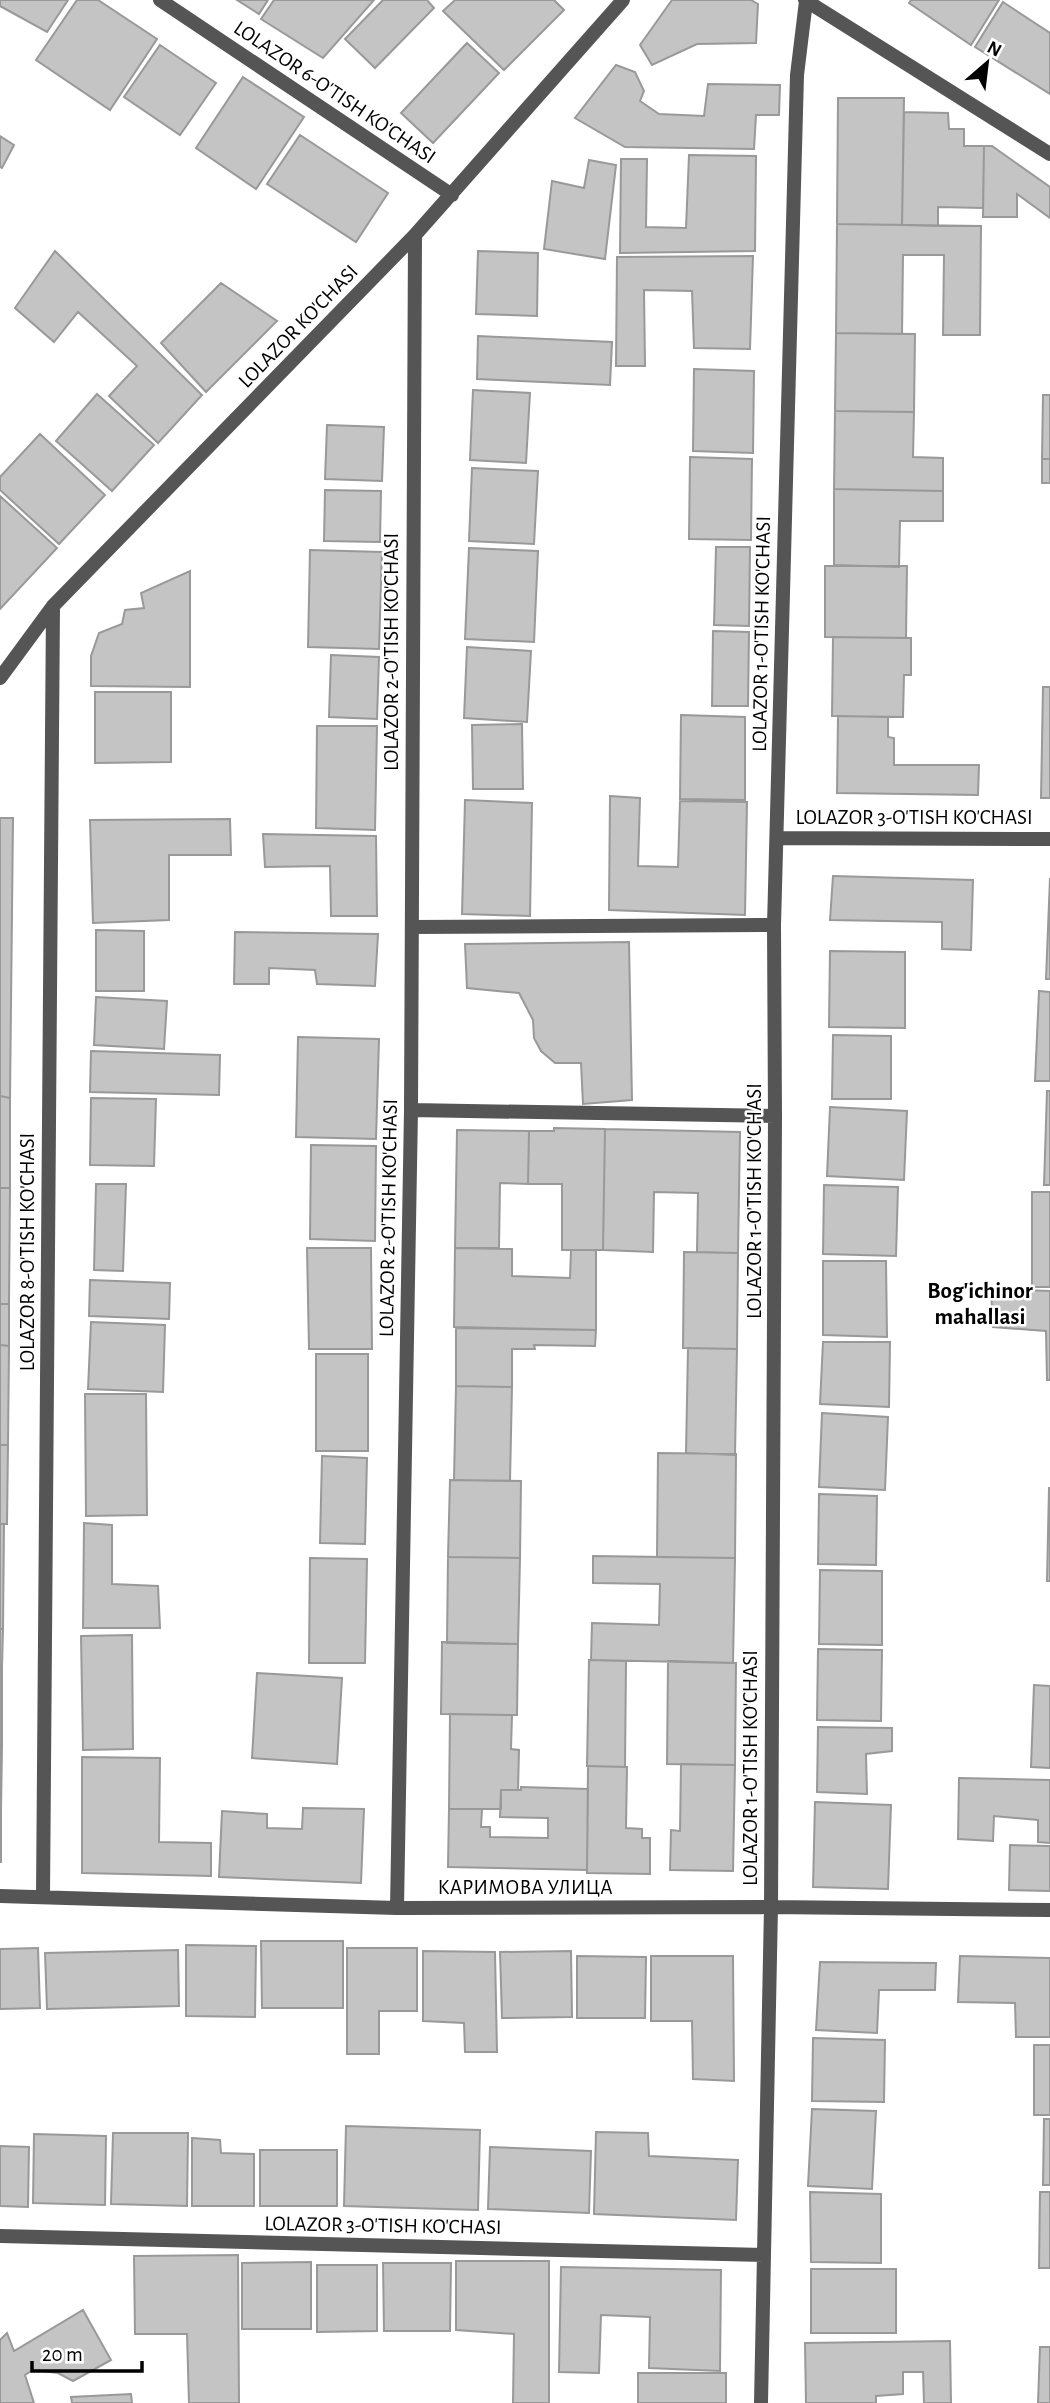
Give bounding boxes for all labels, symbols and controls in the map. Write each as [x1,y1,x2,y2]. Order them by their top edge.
street label: LOLAZOR 6-O'TISH KO'CHASI [230,17,439,168]
north arrow [952,28,1022,98]
text: N [984,38,1005,61]
street label: LOLAZOR KO'CHASI [235,261,362,392]
street label: LOLAZOR 1-O'TISH KO'CHASI [749,516,774,752]
street label: LOLAZOR 2-O'TISH KO'CHASI [381,533,402,771]
street label: LOLAZOR 3-O'TISH KO'CHASI [795,807,1033,828]
street label: LOLAZOR 1-O'TISH KO'CHASI [744,1083,765,1319]
street label: LOLAZOR 2-O'TISH KO'CHASI [376,1099,401,1337]
street label: LOLAZOR 8-O'TISH KO'CHASI [17,1133,38,1371]
district label: Bog'ichinor mahallasi [927,1280,1033,1329]
street label: LOLAZOR 1-O'TISH KO'CHASI [740,1650,761,1886]
street label: КАРИМОВА УЛИЦА [437,1877,613,1898]
street label: LOLAZOR 3-O'TISH KO'CHASI [264,2213,502,2238]
scale bar [32,2330,142,2374]
text: 20 m [42,2344,83,2365]

